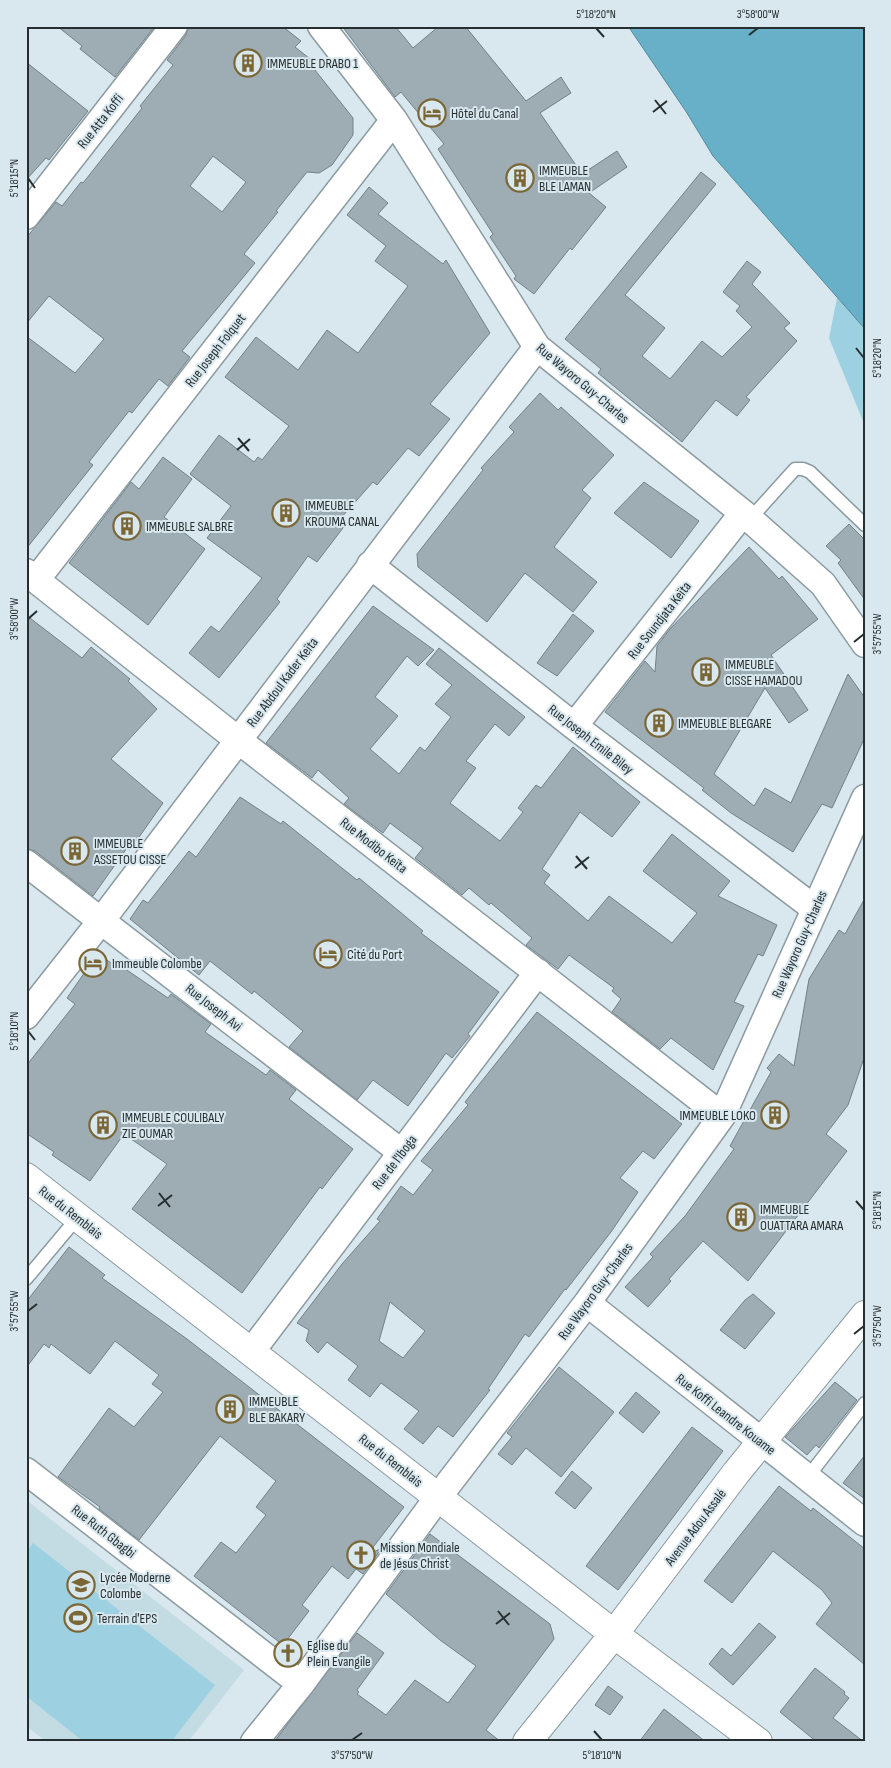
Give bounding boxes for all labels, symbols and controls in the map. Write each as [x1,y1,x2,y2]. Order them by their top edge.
text: 5°18'20"N [576,7,616,22]
text: 3°58'00"W [737,7,779,22]
building icon: IMMEUBLE DRABO 1 [233,48,263,78]
place label: IMMEUBLE DRABO 1 [267,55,358,72]
street label: Rue Atta Koffi [74,91,127,152]
hotel icon: Hôtel du Canal [417,98,447,128]
place label: Hôtel du Canal [451,105,518,122]
text: 5°18'15"N [7,159,22,197]
place label: IMMEUBLE BLE LAMAN [539,162,591,195]
building icon: IMMEUBLE BLE LAMAN [505,163,535,193]
street label: Rue Joseph Folquet [181,310,249,390]
text: 5°18'20"N [870,338,885,378]
street label: Rue Wayoro Guy-Charles [533,340,633,427]
place label: IMMEUBLE KROUMA CANAL [305,497,379,530]
building icon: IMMEUBLE KROUMA CANAL [271,498,301,528]
building icon: IMMEUBLE SALBRE [112,511,142,541]
place label: IMMEUBLE SALBRE [146,518,233,535]
street label: Rue Soundjata Keïta [624,578,695,662]
text: 3°58'00"W [7,598,22,640]
text: 3°57'55"W [870,613,885,655]
street label: Rue Abdoul Kader Keïta [243,634,322,730]
place label: IMMEUBLE CISSE HAMADOU [725,656,803,689]
building icon: IMMEUBLE CISSE HAMADOU [691,657,721,687]
street label: Rue Joseph Emile Biley [545,701,637,778]
building icon: IMMEUBLE BLEGARE [644,708,674,738]
place label: IMMEUBLE BLEGARE [678,715,772,732]
street label: Rue Modibo Keïta [337,814,411,877]
place label: IMMEUBLE ASSETOU CISSE [93,835,166,868]
building icon: IMMEUBLE ASSETOU CISSE [60,836,90,866]
street label: Rue Wayoro Guy-Charles [768,888,831,1001]
hotel icon: Cité du Port [313,939,343,969]
place label: Cité du Port [347,946,403,963]
hotel icon: Immeuble Colombe [78,948,108,978]
place label: Immeuble Colombe [112,955,202,972]
street label: Rue Joseph Avi [182,980,245,1035]
text: 5°18'10"N [7,1012,22,1050]
building icon: IMMEUBLE LOKO [760,1100,790,1130]
place label: IMMEUBLE LOKO [680,1107,756,1124]
place label: IMMEUBLE COULIBALY ZIE OUMAR [122,1109,225,1142]
building icon: IMMEUBLE COULIBALY ZIE OUMAR [88,1110,118,1140]
street label: Rue de l'Iboga [368,1132,420,1193]
street label: Rue du Remblais [35,1182,106,1243]
text: 5°18'15"N [870,1191,885,1229]
place label: IMMEUBLE OUATTARA AMARA [760,1201,844,1234]
building icon: IMMEUBLE OUATTARA AMARA [726,1202,756,1232]
street label: Rue Wayoro Guy-Charles [554,1239,636,1343]
text: 3°57'55"W [7,1290,22,1332]
text: 3°57'50"W [870,1305,885,1347]
street label: Rue Koffi Leandre Kouame [672,1370,779,1459]
place label: IMMEUBLE BLE BAKARY [249,1393,305,1426]
building icon: IMMEUBLE BLE BAKARY [215,1394,245,1424]
street label: Rue du Remblais [355,1430,426,1491]
street label: Avenue Adou Assalé [660,1486,730,1570]
street label: Rue Ruth Gbagbi [68,1501,139,1562]
place label: Mission Mondiale de Jésus Christ [380,1539,460,1572]
church icon: Mission Mondiale de Jésus Christ [346,1540,376,1570]
place label: Lycée Moderne Colombe [100,1569,170,1602]
school or university icon: Lycée Moderne Colombe [66,1570,96,1600]
sports icon: Terrain d'EPS [63,1603,93,1633]
place label: Terrain d'EPS [97,1610,157,1627]
place label: Eglise du Plein Evangile [307,1637,371,1670]
church icon: Eglise du Plein Evangile [273,1638,303,1668]
text: 3°57'50"W [331,1748,373,1763]
text: 5°18'10"N [583,1748,621,1763]

